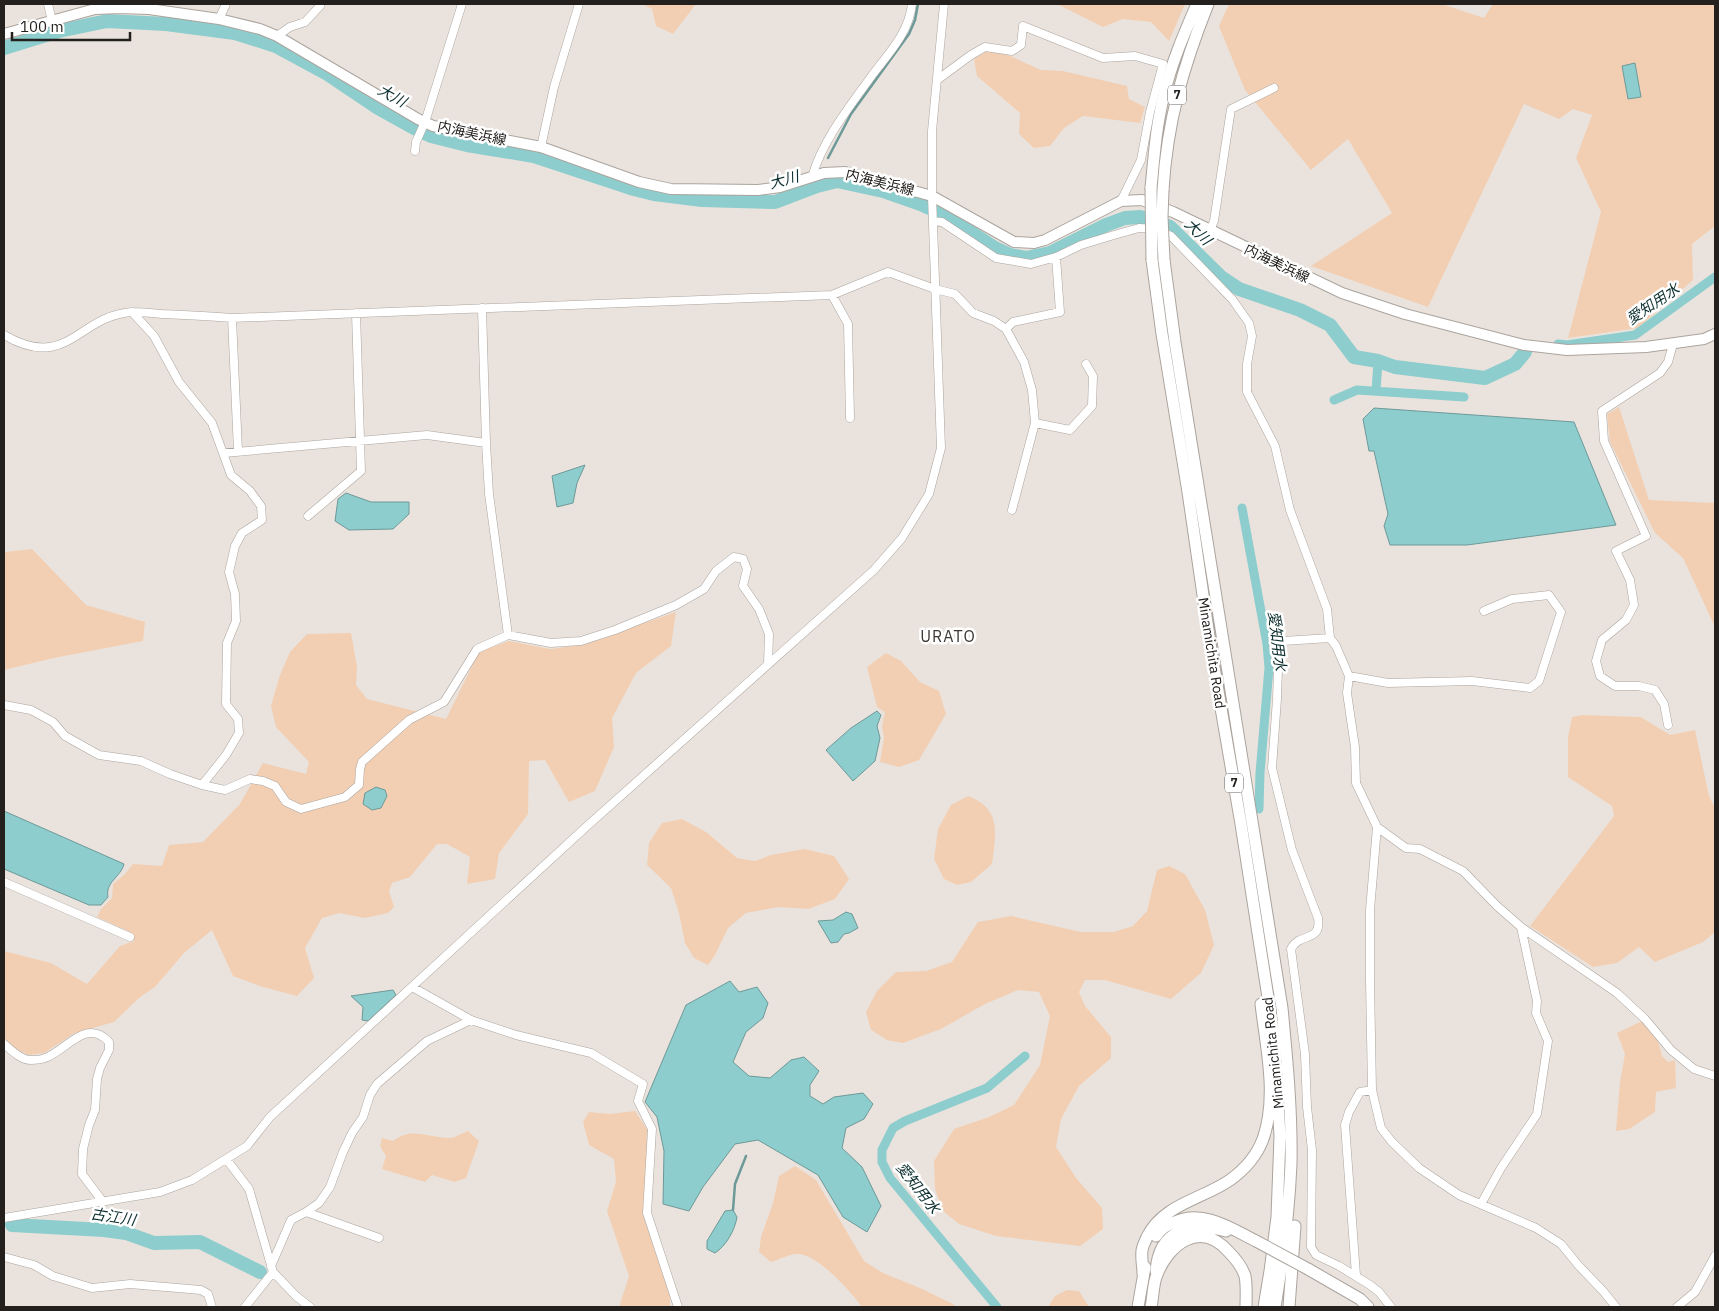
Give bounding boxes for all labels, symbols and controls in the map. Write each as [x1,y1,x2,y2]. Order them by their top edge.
scale bar [12,10,130,42]
text: 100 m [20,17,64,36]
water label: 大川 [375,80,412,112]
road number: 7 [1168,86,1186,104]
street label: 内海美浜線 [436,117,508,149]
street label: 内海美浜線 [844,165,916,199]
water label: 大川 [767,166,803,193]
water label: 大川 [1181,214,1217,250]
street label: 内海美浜線 [1242,240,1312,286]
water label: 愛知用水 [1623,278,1685,328]
street label: Minamichita Road [1194,596,1230,710]
water label: 愛知用水 [1264,610,1291,674]
district label: URATO [920,626,976,646]
road number: 7 [1225,774,1243,792]
street label: Minamichita Road [1258,996,1288,1110]
water label: 愛知用水 [892,1158,946,1219]
water label: 古江川 [89,1204,139,1230]

